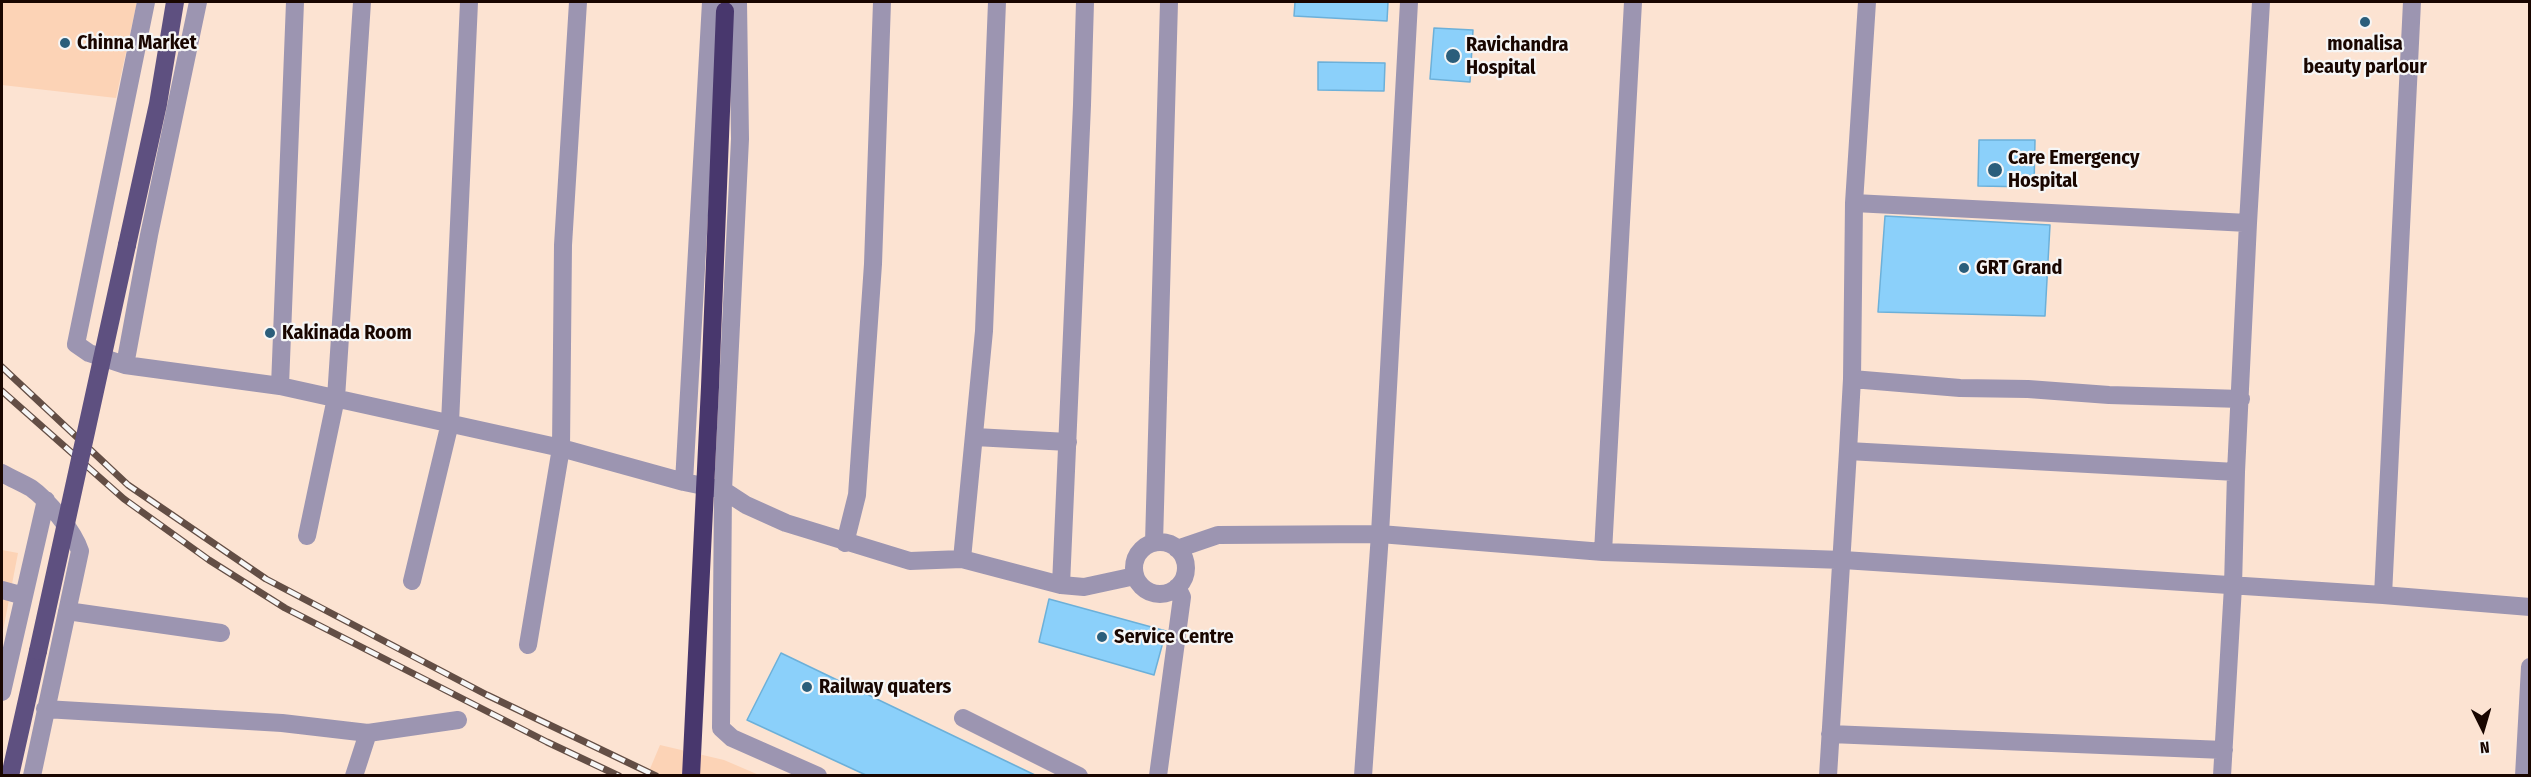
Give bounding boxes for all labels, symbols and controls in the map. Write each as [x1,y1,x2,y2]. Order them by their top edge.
marker: monalisa beauty parlour [2358,15,2372,29]
place label: Chinna Market [77,31,197,55]
place label: monalisa beauty parlour [2303,32,2427,79]
place label: Ravichandra Hospital [1466,33,1568,80]
marker: Chinna Market [58,36,72,50]
marker: Ravichandra Hospital [1444,47,1462,65]
place label: Care Emergency Hospital [2008,146,2139,193]
marker: Care Emergency Hospital [1986,161,2004,179]
place label: GRT Grand [1976,256,2062,280]
marker: GRT Grand [1957,261,1971,275]
place label: Kakinada Room [282,321,412,345]
marker: Kakinada Room [263,326,277,340]
place label: Service Centre [1114,625,1234,649]
marker: Service Centre [1095,630,1109,644]
place label: Railway quaters [819,675,951,699]
marker: Railway quaters [800,680,814,694]
north arrow [2453,699,2513,759]
text: N [2479,738,2490,757]

